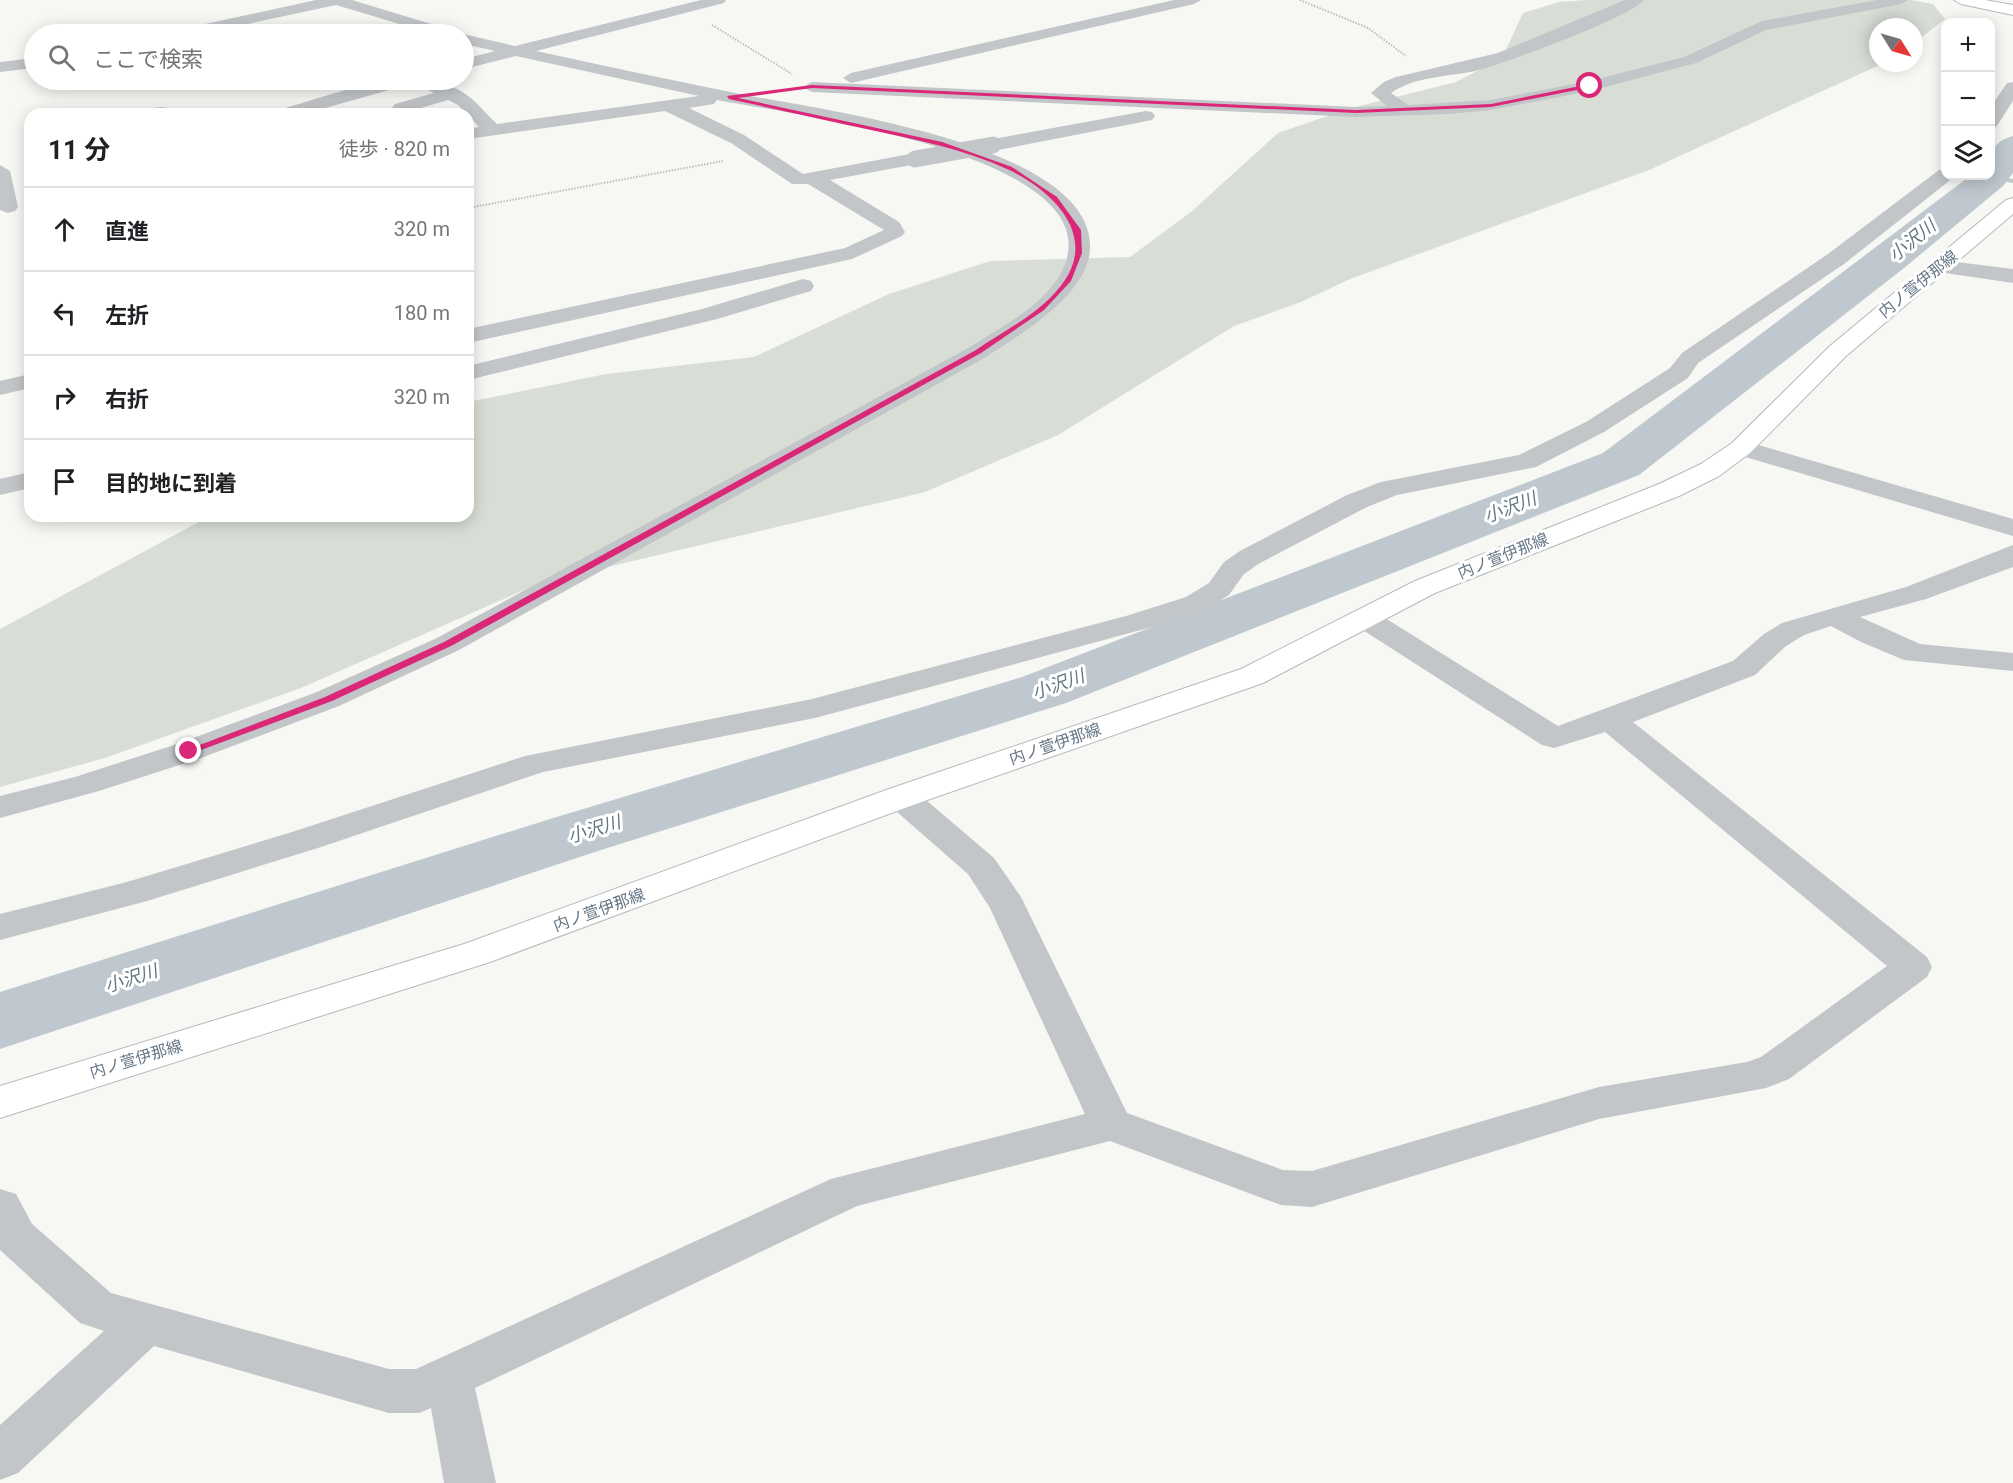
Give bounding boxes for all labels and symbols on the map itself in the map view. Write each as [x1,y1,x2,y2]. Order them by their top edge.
north arrow [1869,18,1923,72]
route start [1576,72,1602,98]
water label: 小沢川 [1884,214,1941,265]
street label: 内ノ萱伊那線 [1875,246,1961,322]
water label: 小沢川 [1481,487,1541,526]
street label: 内ノ萱伊那線 [1455,529,1551,583]
water label: 小沢川 [1029,664,1089,703]
street label: 内ノ萱伊那線 [1007,719,1103,769]
route end [175,737,201,763]
water label: 小沢川 [565,810,625,847]
street label: 内ノ萱伊那線 [551,885,647,935]
water label: 小沢川 [102,959,162,996]
street label: 内ノ萱伊那線 [87,1036,185,1082]

